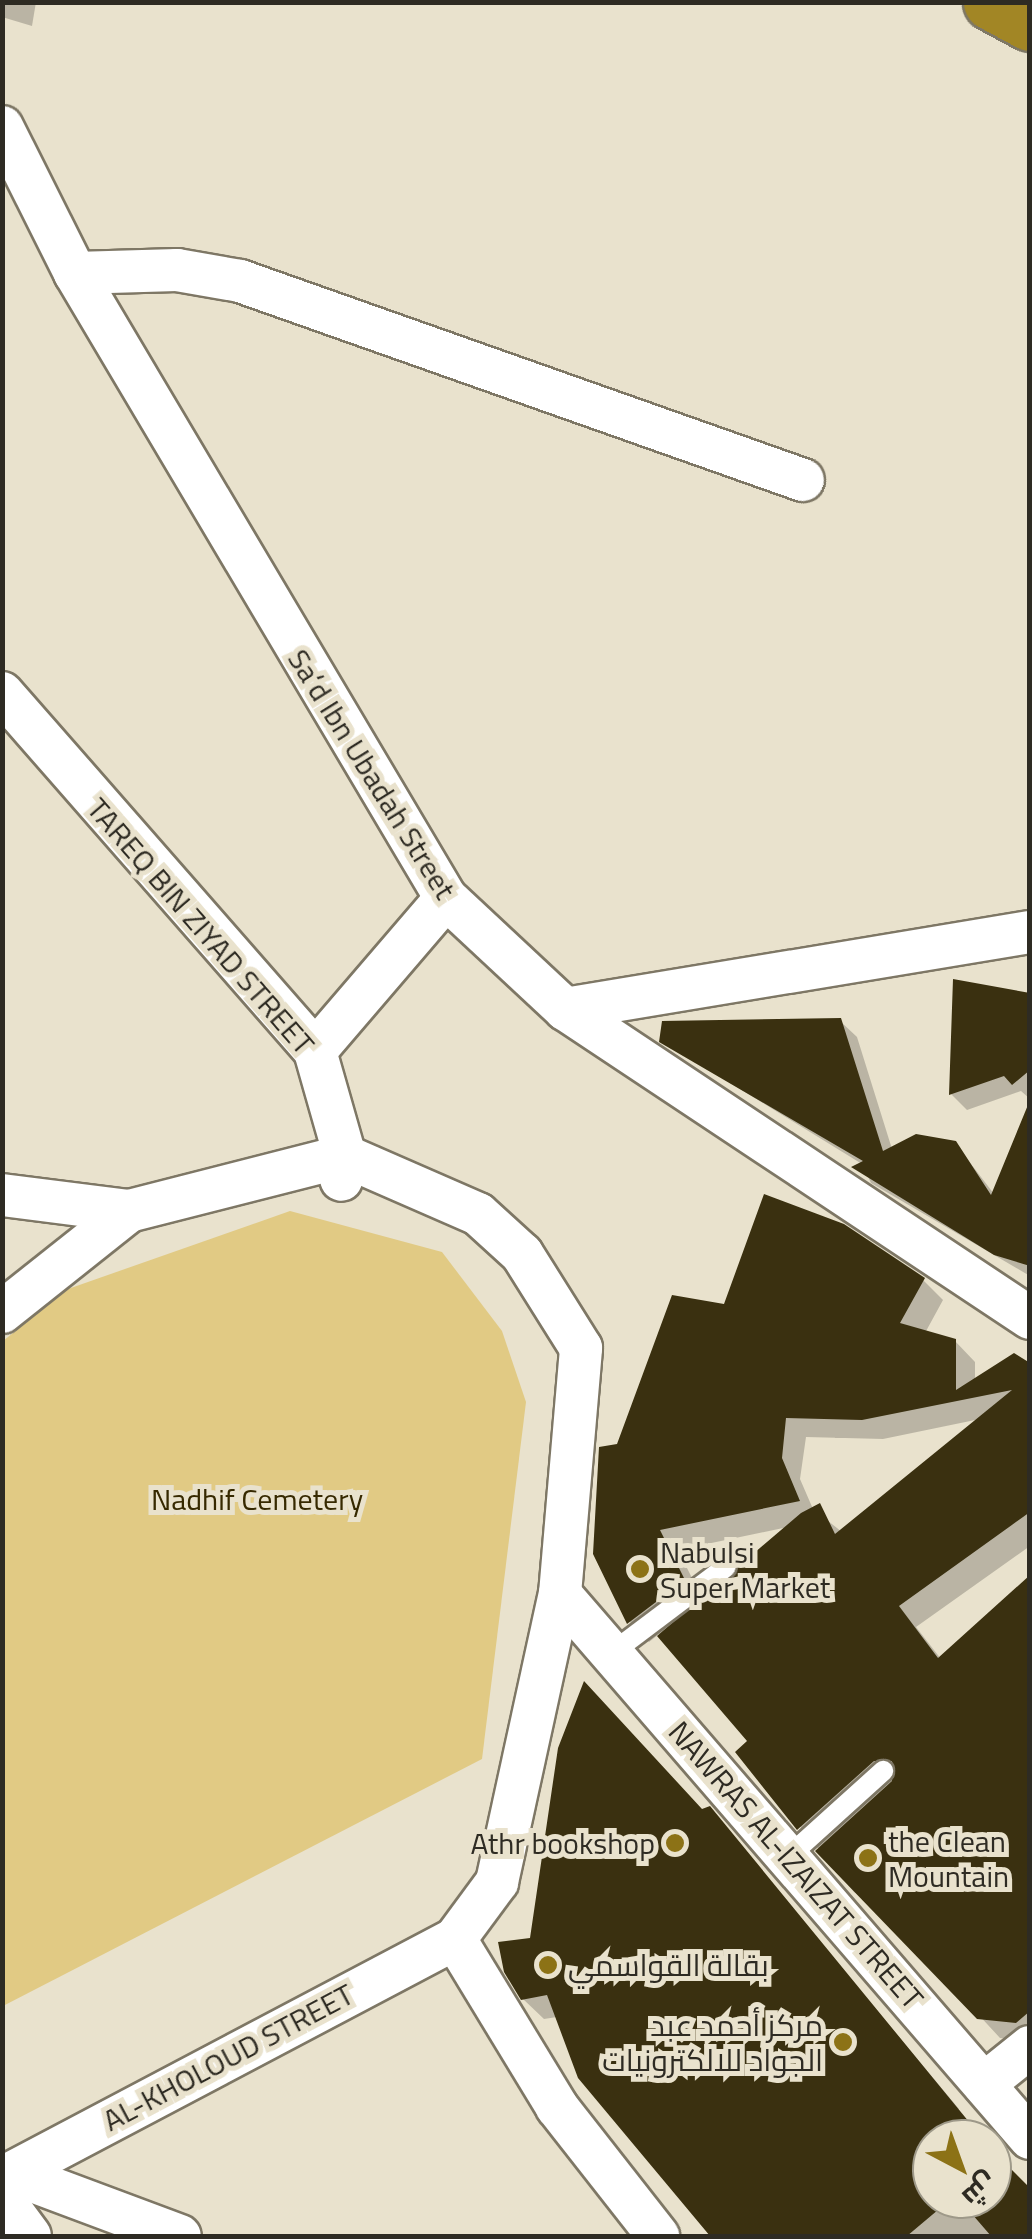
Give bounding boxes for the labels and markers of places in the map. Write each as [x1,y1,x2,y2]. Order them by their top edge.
place label: Nabulsi Super Market [660,1534,830,1604]
marker: Nabulsi Super Market [629,1558,651,1580]
place label: the Clean Mountain [888,1823,1009,1894]
place label: Athr bookshop [470,1825,655,1861]
marker: Athr bookshop [664,1832,686,1854]
marker: the Clean Mountain [857,1847,879,1869]
place label: بقالة القواسمي [568,1947,769,1983]
marker: بقالة القواسمي [537,1954,559,1976]
place label: مركز أحمد عبد الجواد للالكترونيات [602,2007,823,2078]
marker: مركز أحمد عبد الجواد للالكترونيات [832,2031,854,2053]

